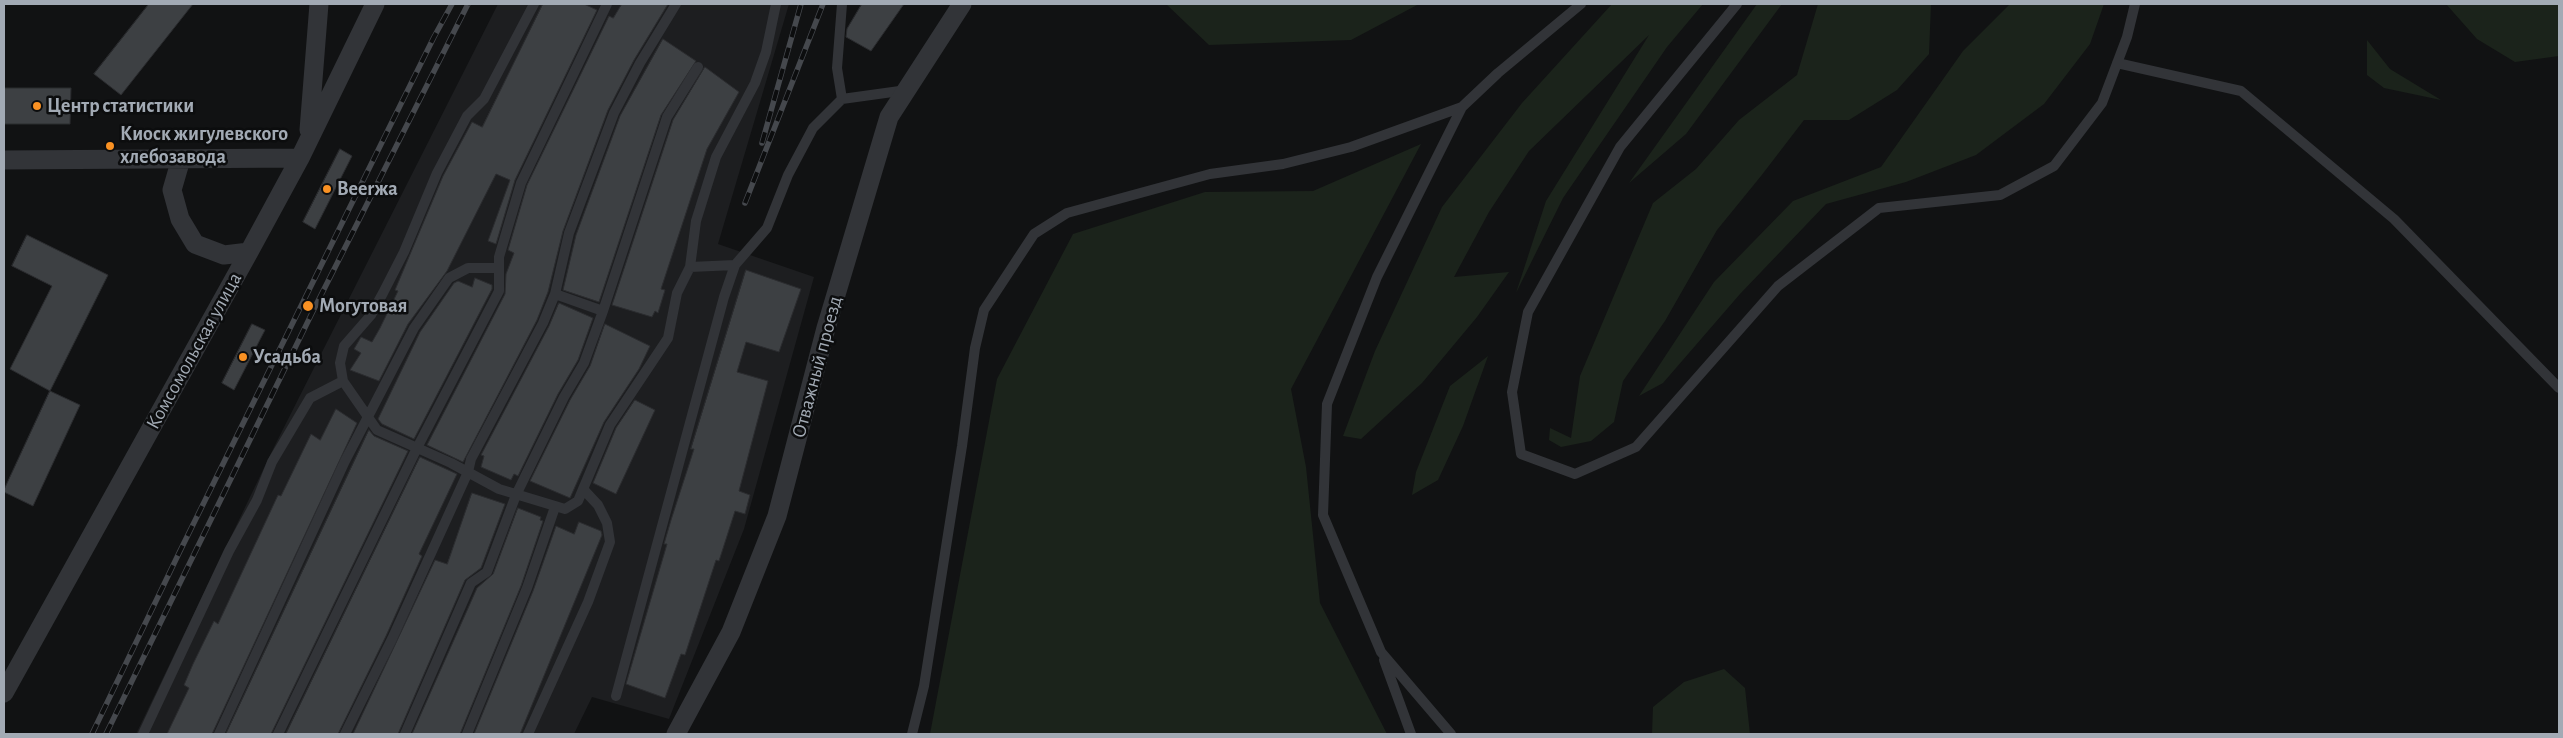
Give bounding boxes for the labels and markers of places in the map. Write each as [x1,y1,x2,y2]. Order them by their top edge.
place label: Центр статистики [47,94,194,118]
marker: Центр статистики [31,100,43,112]
place label: Киоск жигулевского хлебозавода [120,122,288,169]
marker: Киоск жигулевского хлебозавода [104,140,116,152]
place label: Beerжа [337,177,398,201]
marker: Beerжа [321,183,333,195]
place label: Могутовая [319,294,407,318]
marker: Могутовая [301,299,315,313]
place label: Усадьба [253,345,321,369]
marker: Усадьба [237,351,249,363]

